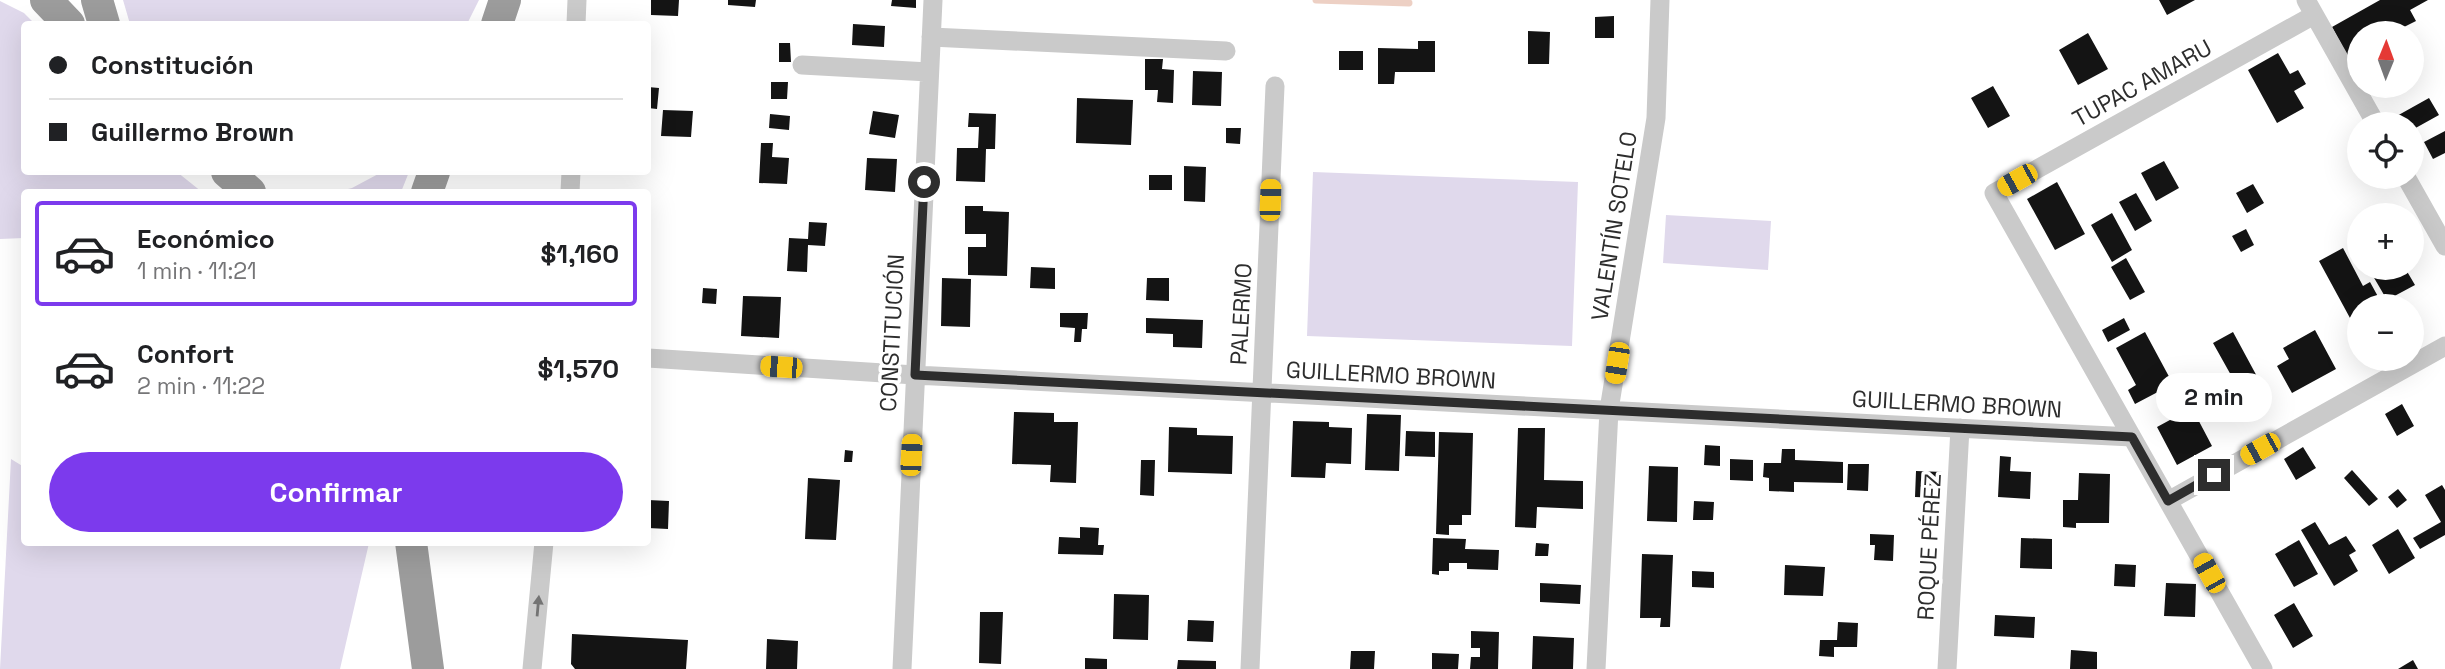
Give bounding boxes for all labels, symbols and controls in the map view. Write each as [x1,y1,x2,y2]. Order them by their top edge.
north arrow [2347,21,2424,98]
map controls [2347,21,2424,371]
street label: TUPAC AMARU [2067,32,2217,134]
text: Constitución [91,48,254,82]
button: locate [2347,112,2424,189]
text: Guillermo Brown [91,115,294,149]
street label: VALENTÍN SOTELO [1584,129,1644,323]
car [1994,161,2041,199]
route start [908,166,940,198]
car [1259,179,1282,221]
button: + [2347,203,2424,280]
icon: car [53,222,116,285]
text: Económico [137,222,275,256]
text: $1,160 [541,237,619,271]
street label: CONSTITUCIÓN [873,253,911,413]
text: 1 min · 11:21 [137,256,257,286]
street label: PALERMO [1223,262,1259,366]
button: − [2347,294,2424,371]
icon: car [53,337,116,400]
text: Confort [137,337,234,371]
car [1604,341,1631,385]
text: $1,570 [537,352,619,386]
car [760,355,803,379]
street label: GUILLERMO BROWN [1285,355,1497,395]
text: 2 min · 11:22 [137,371,265,401]
callout: 2 min [2156,374,2272,422]
text: 2 min [2184,382,2244,412]
street label: GUILLERMO BROWN [1851,384,2063,424]
car [2237,430,2284,468]
car [900,433,923,477]
button: Confirmar [49,452,623,532]
route end [2198,459,2230,491]
street label: ROQUE PÉREZ [1910,473,1948,621]
car [2190,550,2229,596]
one-way arrow [533,595,544,617]

